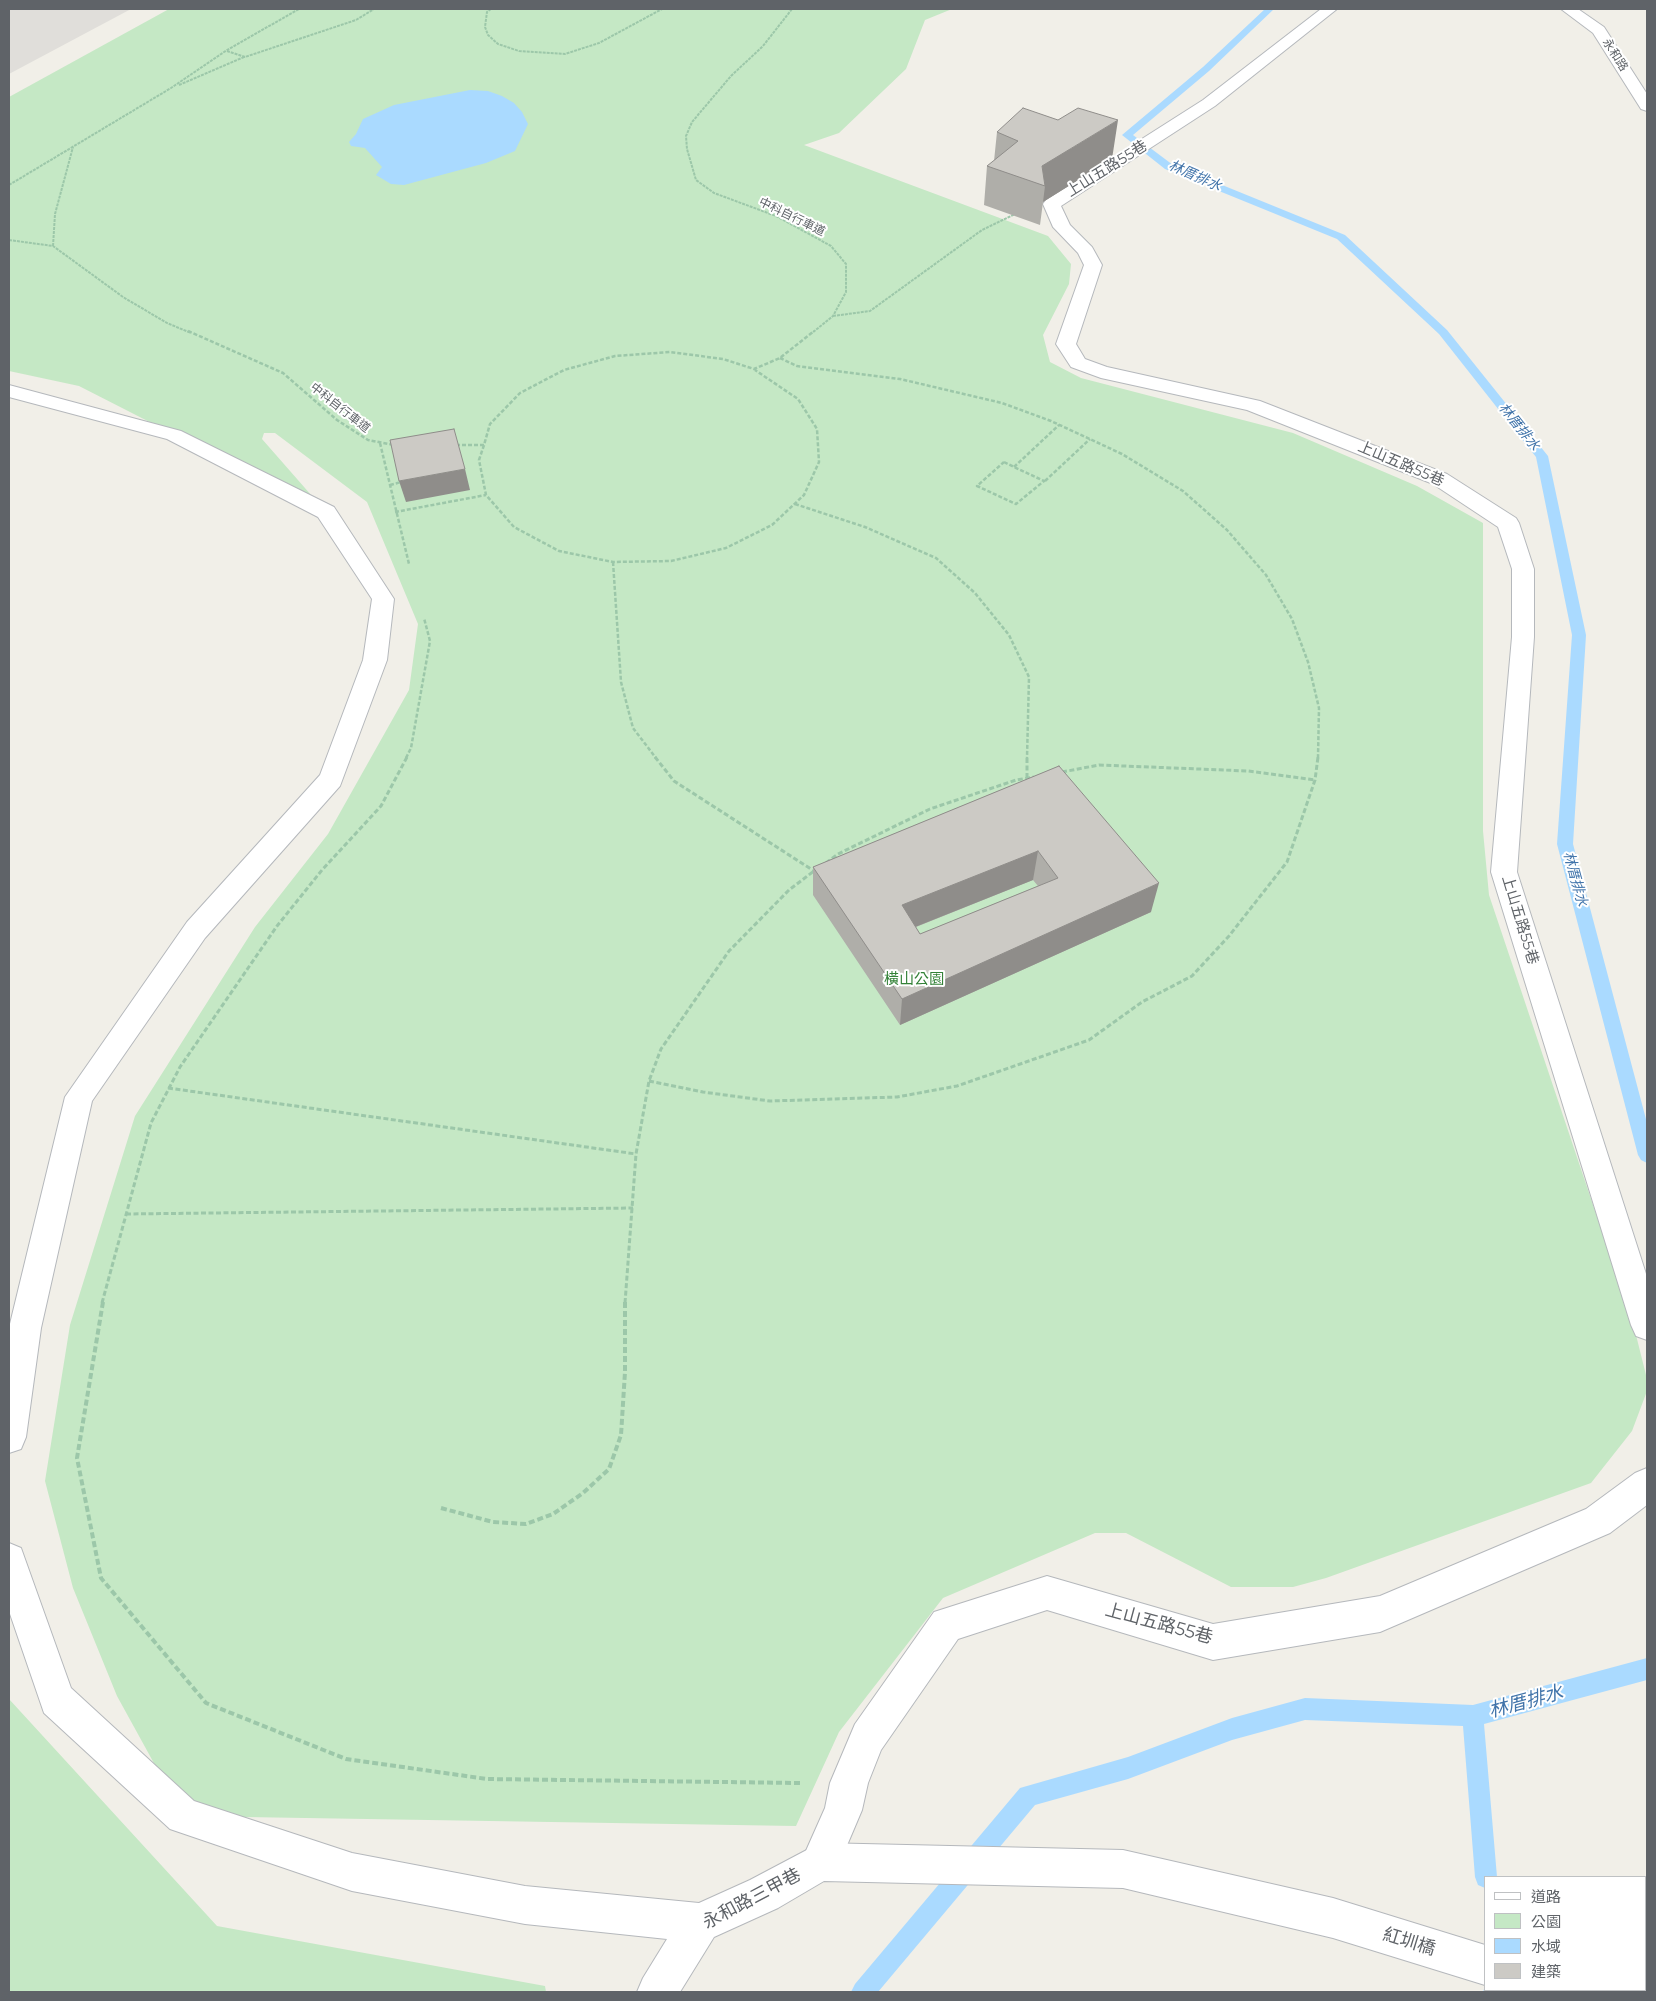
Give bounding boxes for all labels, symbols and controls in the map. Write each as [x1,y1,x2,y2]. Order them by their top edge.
street label: 永和路 [1599,36,1631,74]
street label: 上山五路55巷 [1063,137,1151,201]
water label: 林厝排水 [1166,157,1224,195]
street label: 中科自行車道 [756,195,828,239]
street label: 中科自行車道 [307,380,373,436]
water label: 林厝排水 [1495,400,1543,454]
street label: 上山五路55巷 [1355,438,1447,490]
water label: 林厝排水 [1560,850,1590,908]
street label: 上山五路55巷 [1498,873,1542,967]
park label: 橫山公園 [884,971,944,989]
street label: 上山五路55巷 [1103,1599,1215,1649]
water label: 林厝排水 [1486,1681,1566,1723]
street label: 永和路三甲巷 [699,1864,805,1934]
legend [1484,1876,1646,1991]
text: 道路 [1531,1887,1561,1906]
text: 公園 [1531,1912,1561,1931]
street label: 紅圳橋 [1380,1924,1438,1960]
text: 水域 [1531,1937,1561,1956]
text: 建築 [1531,1962,1561,1981]

